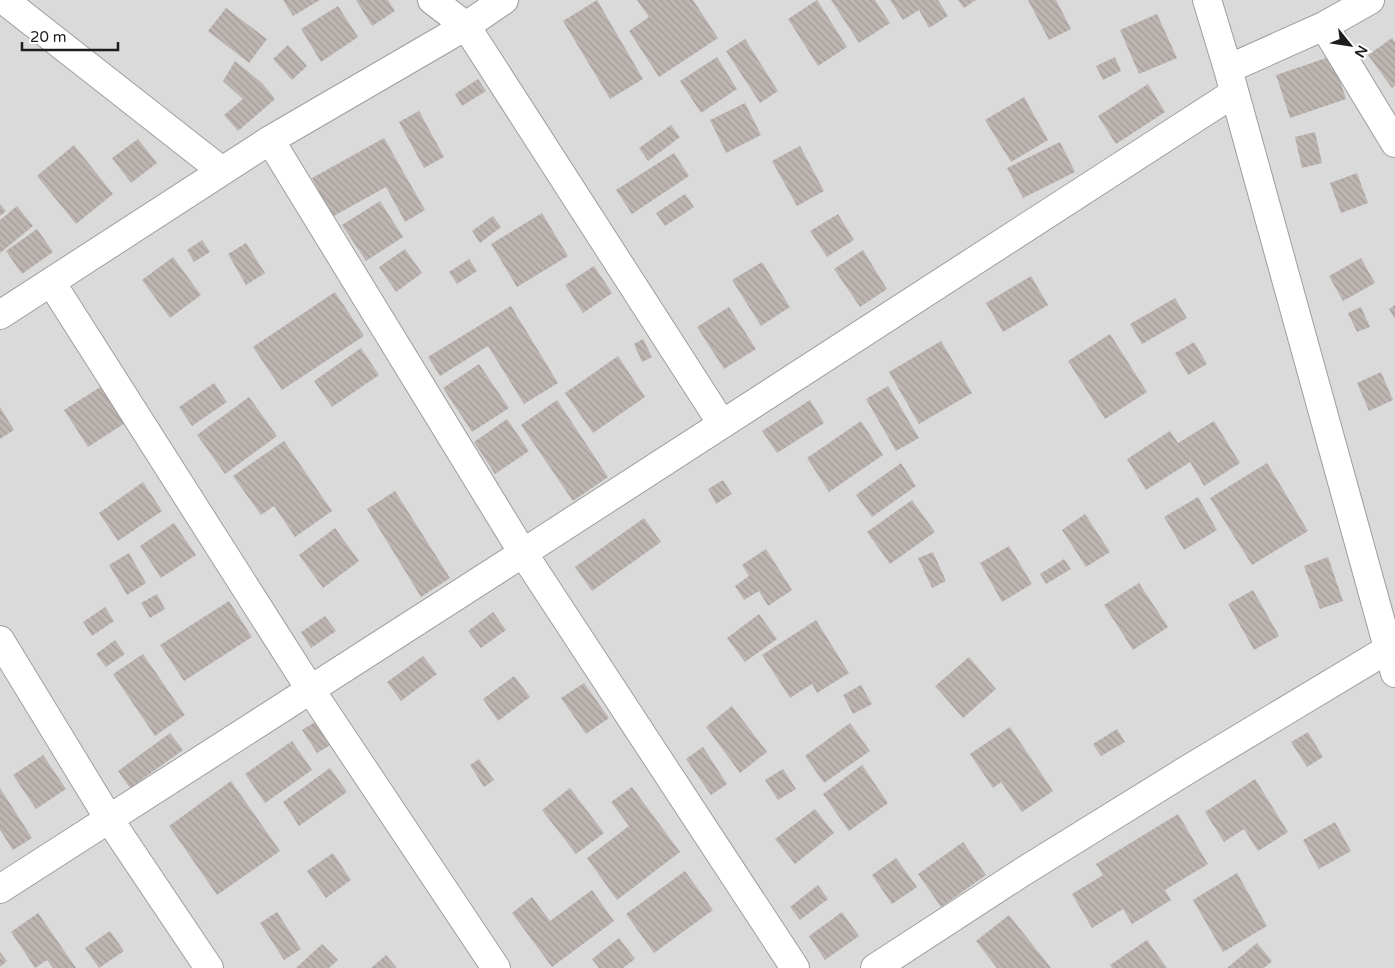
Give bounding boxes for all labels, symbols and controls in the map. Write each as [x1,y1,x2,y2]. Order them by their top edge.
scale bar [22,20,119,52]
north arrow [1325,20,1375,70]
text: 20 m [30,28,67,46]
text: N [1351,42,1371,60]

